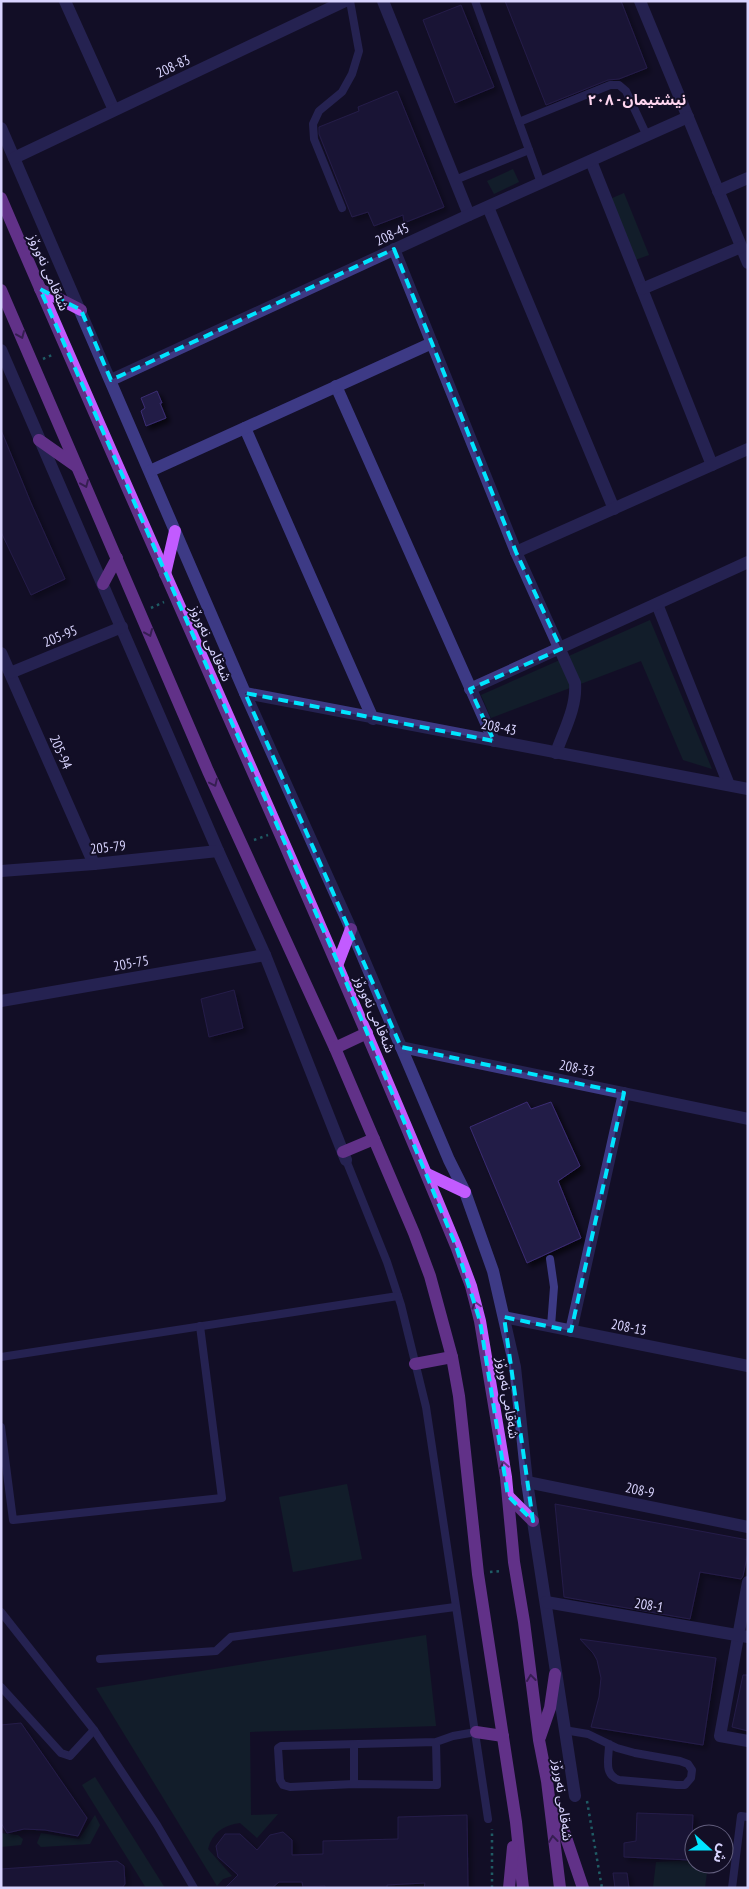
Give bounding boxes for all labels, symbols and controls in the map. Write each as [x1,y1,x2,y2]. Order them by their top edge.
street label: 208-83 [153,50,193,82]
district label: نیشتیمان - ٢٠٨ [588,90,686,109]
street label: 208-45 [372,218,412,250]
street label: شەقامی نەورۆز [24,230,73,313]
one-way arrow [14,330,25,339]
one-way arrow [78,479,89,488]
street label: شەقامی نەورۆز [186,601,236,684]
street label: 205-95 [40,621,80,651]
one-way arrow [143,628,153,637]
street label: 208-43 [480,715,518,739]
street label: 205-94 [46,732,77,773]
one-way arrow [207,778,218,787]
street label: 205-79 [89,836,127,858]
street label: 205-75 [112,951,150,975]
street label: شەقامی نەورۆز [350,972,399,1055]
street label: 208-33 [558,1055,596,1081]
one-way arrow [471,1301,482,1310]
street label: 208-13 [610,1315,648,1339]
street label: شەقامی نەورۆز [493,1355,523,1440]
one-way arrow [499,1461,509,1470]
street label: 208-9 [624,1478,656,1502]
street label: 208-1 [633,1594,665,1616]
one-way arrow [527,1674,537,1683]
street label: شەقامی نەورۆز [549,1757,577,1842]
north arrow [684,1824,734,1874]
one-way arrow [548,1835,559,1843]
text: ش [709,1841,733,1866]

